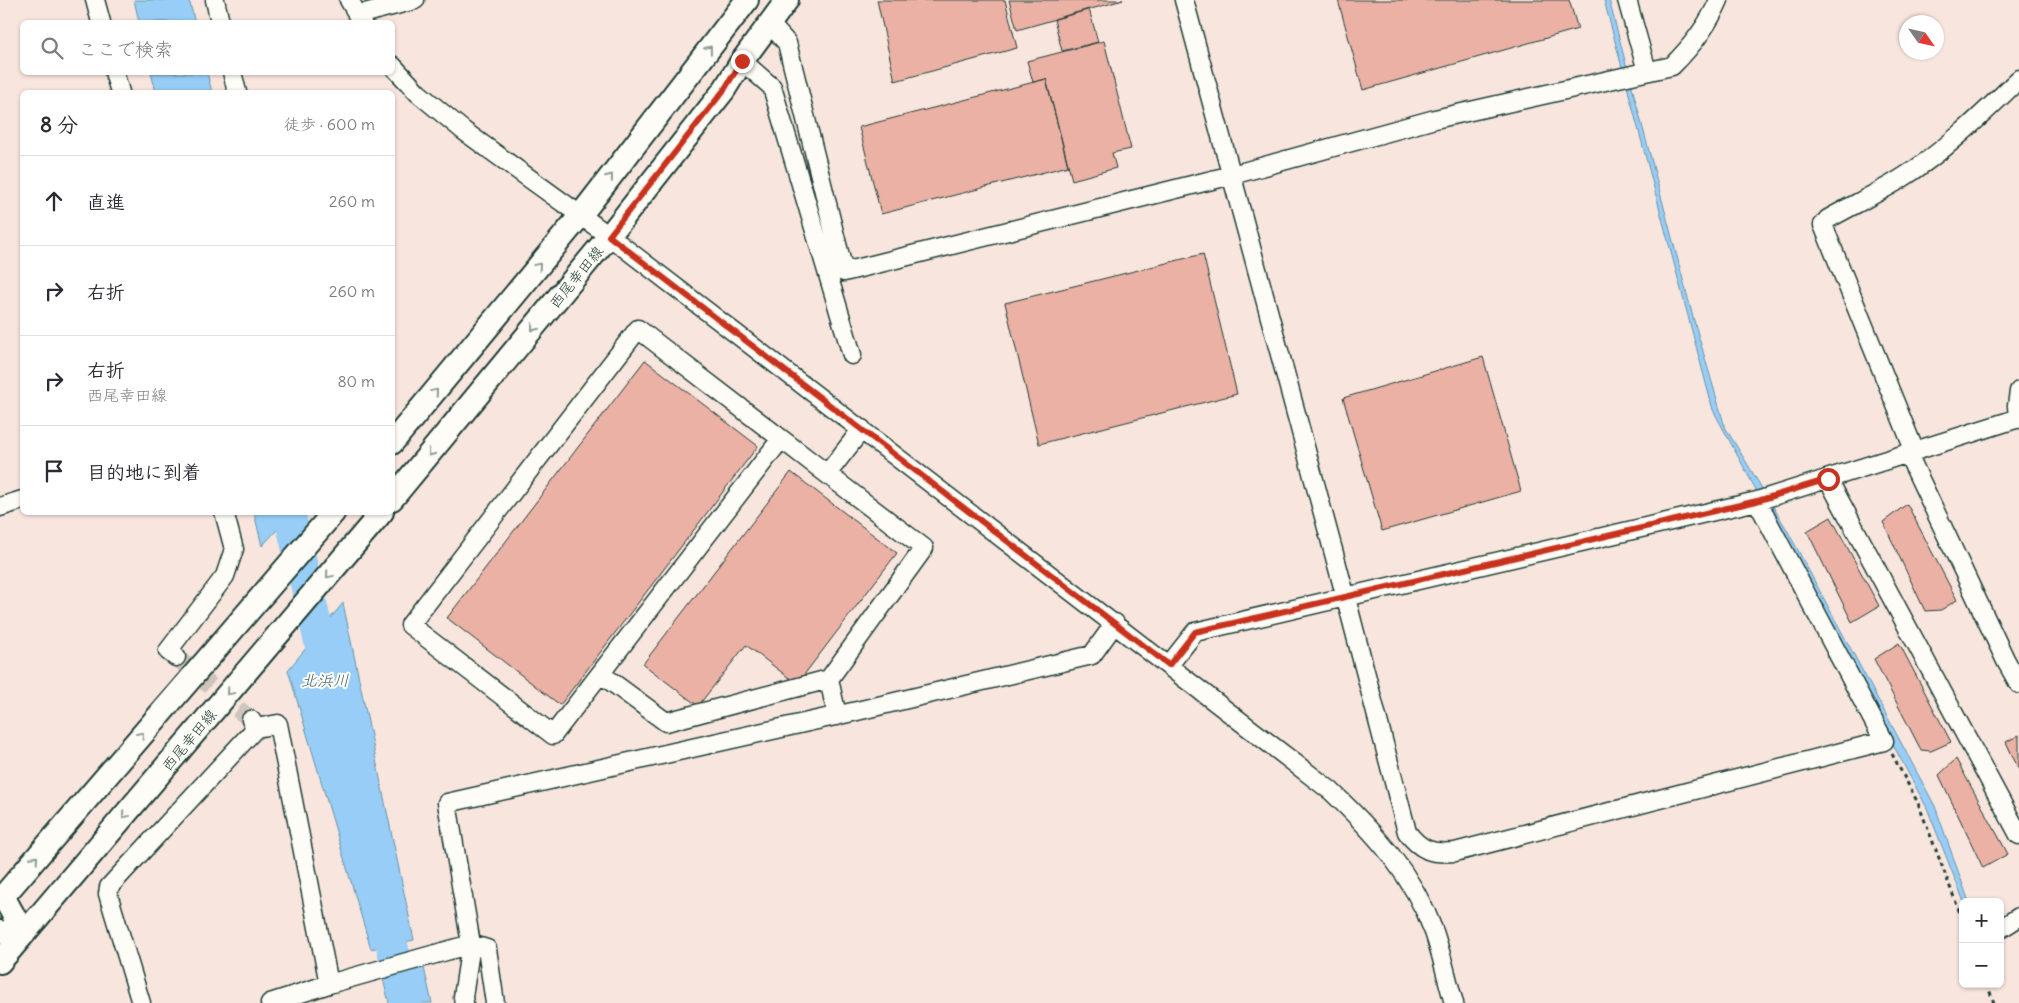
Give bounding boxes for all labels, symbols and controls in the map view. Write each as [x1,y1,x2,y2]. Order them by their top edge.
north arrow [1899,15,1944,60]
search box [20,20,395,75]
icon: search [38,34,66,62]
text: ここで検索 [78,37,173,61]
one-way arrow [704,46,712,55]
route end [731,50,754,73]
text: 8 分 [40,111,78,138]
text: 徒歩 · 600 m [284,114,375,134]
one-way arrow [604,174,612,183]
icon: ahead [40,187,68,215]
text: 直進 [87,190,125,214]
text: 260 m [329,191,375,211]
street label: 西尾幸田線 [545,242,607,312]
one-way arrow [533,263,542,272]
icon: right [40,277,68,305]
text: 右折 [87,280,125,304]
text: 260 m [329,281,375,301]
one-way arrow [530,322,539,331]
text: 右折 [87,358,125,382]
icon: right [40,367,68,395]
text: 80 m [337,371,375,391]
text: 西尾幸田線 [87,385,167,405]
one-way arrow [429,388,438,397]
one-way arrow [428,447,436,456]
icon: arrive [40,457,68,485]
text: 目的地に到着 [87,460,201,484]
route start [1817,468,1840,491]
one-way arrow [327,569,335,578]
water label: 北浜川 [301,670,349,690]
one-way arrow [228,686,236,695]
street label: 西尾幸田線 [158,705,220,775]
one-way arrow [135,732,144,741]
one-way arrow [122,810,131,819]
one-way arrow [29,855,38,864]
map controls [1959,898,2004,988]
button: + [1959,898,2004,943]
button: − [1959,943,2004,988]

